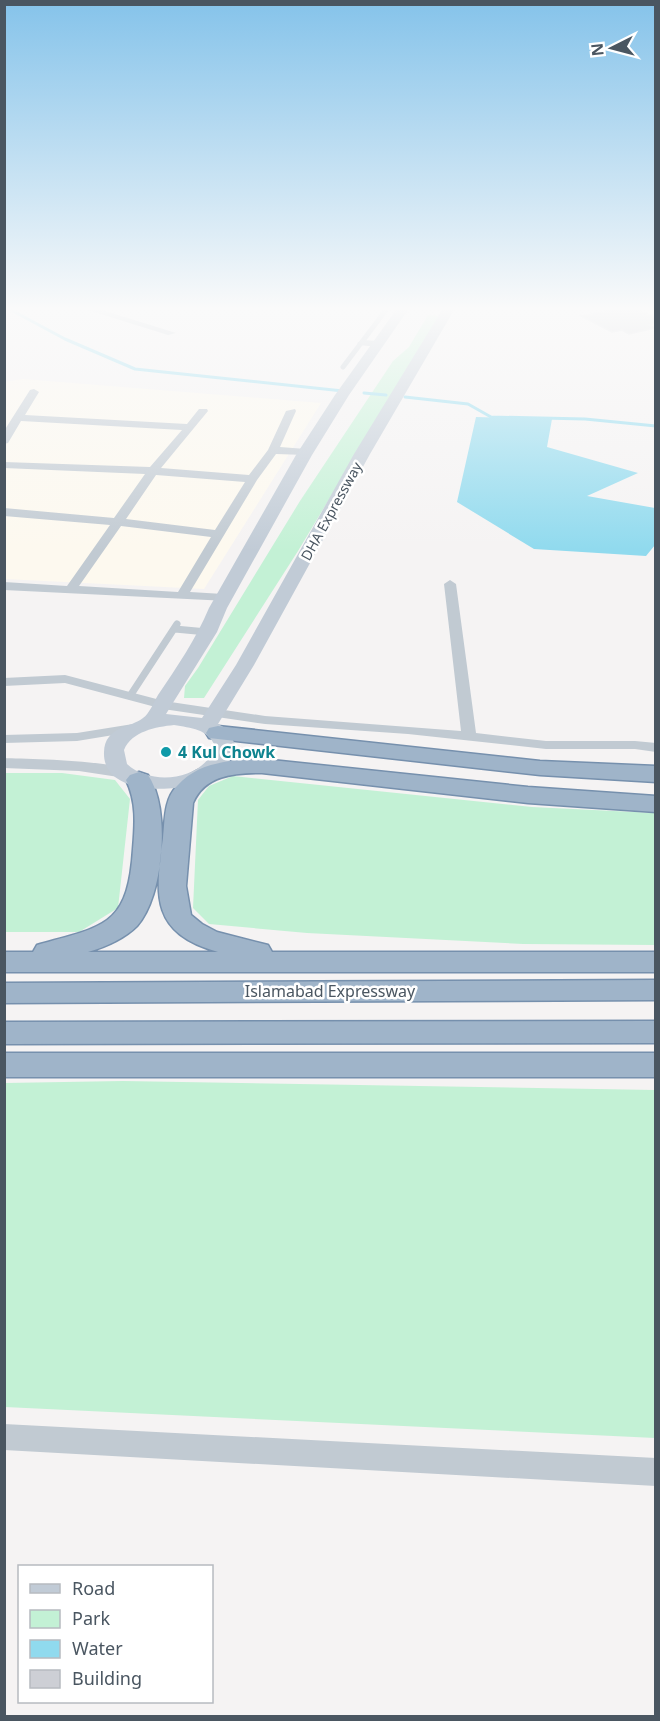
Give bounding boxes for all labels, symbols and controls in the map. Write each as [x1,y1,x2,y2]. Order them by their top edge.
north arrow [582,18,642,78]
text: N [585,42,609,57]
street label: DHA Expressway [296,458,366,564]
place label: 4 Kul Chowk [178,741,275,763]
marker: 4 Kul Chowk [159,745,173,759]
street label: Islamabad Expressway [245,980,416,1002]
legend [18,1565,213,1703]
text: Road [72,1576,115,1600]
text: Park [72,1606,110,1630]
text: Water [72,1636,123,1660]
text: Building [72,1666,142,1690]

